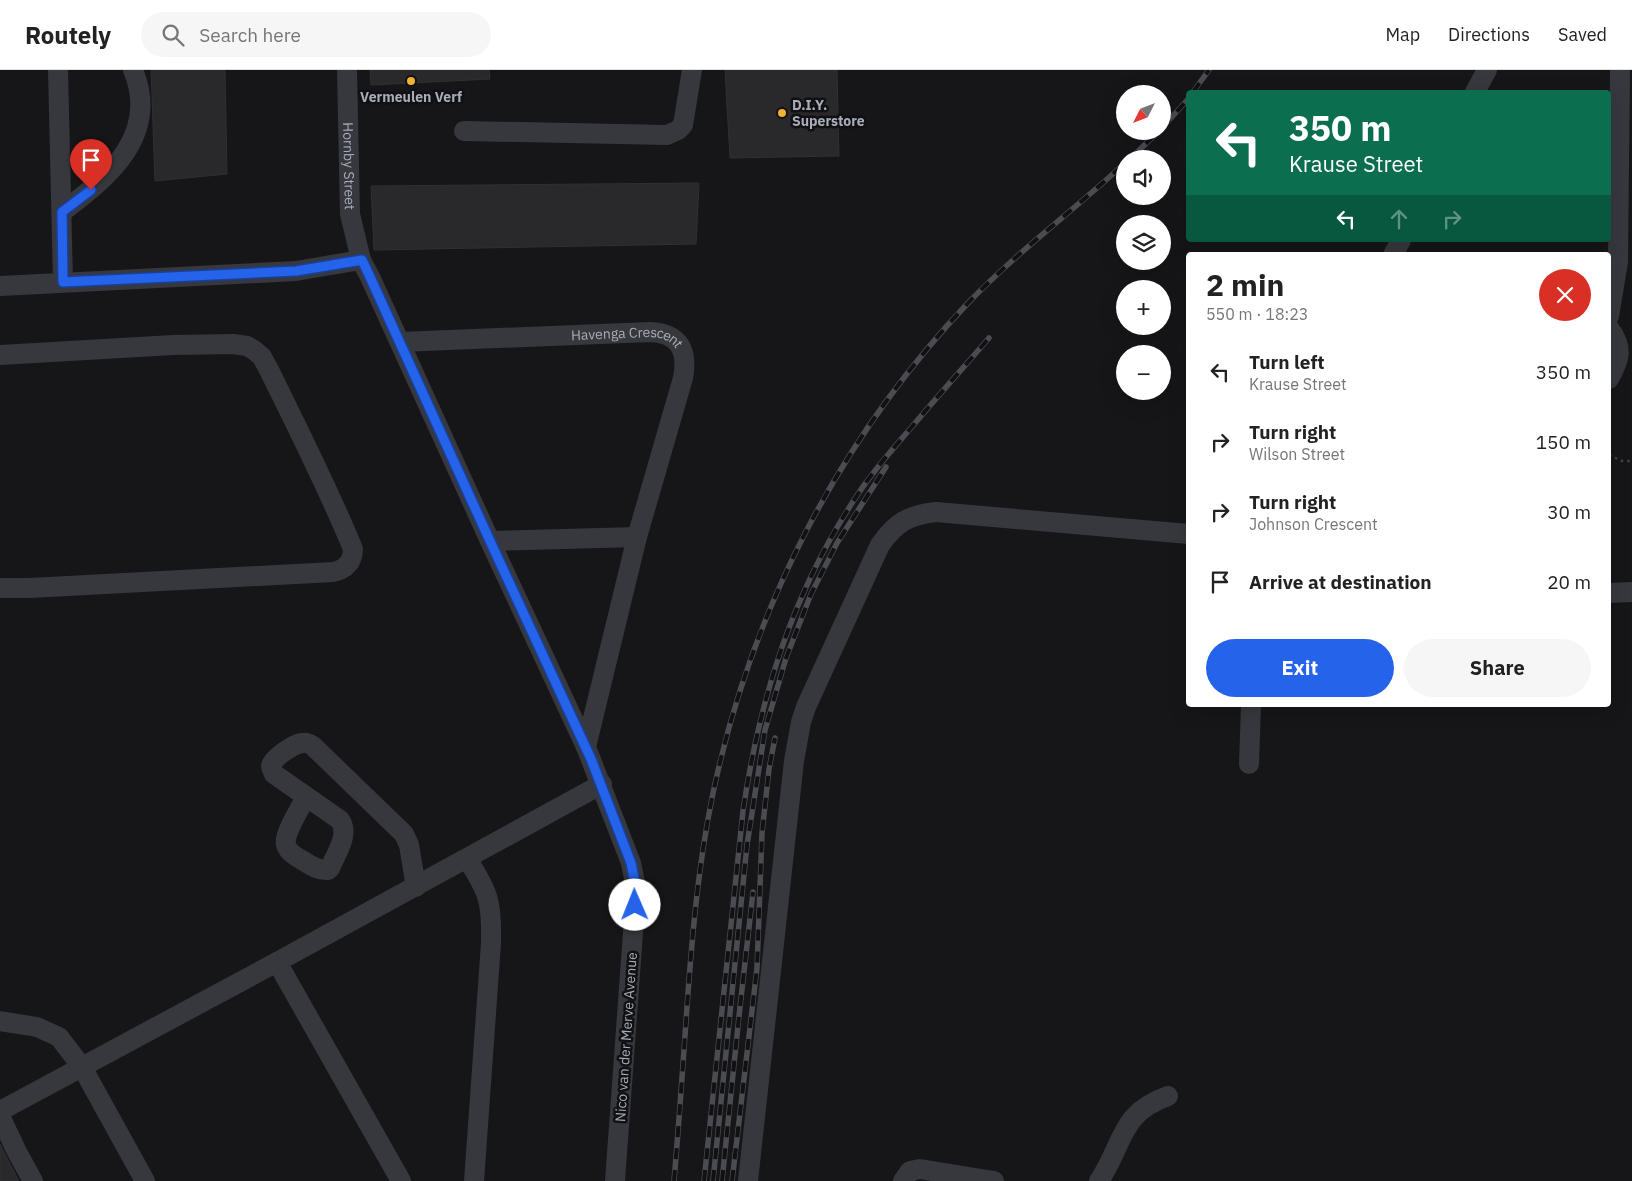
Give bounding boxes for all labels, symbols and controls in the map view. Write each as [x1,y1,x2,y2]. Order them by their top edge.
search box [141,12,491,57]
text: Routely [25,19,111,51]
icon: search [159,21,187,49]
text: Search here [199,23,301,47]
text: Map [1385,23,1420,46]
text: Directions [1448,23,1530,46]
text: Saved [1558,23,1607,46]
marker: Vermeulen Verf [405,75,417,87]
north arrow [1116,85,1171,140]
map controls [1116,85,1171,400]
place label: Vermeulen Verf [360,88,462,106]
place label: D.I.Y. Superstore [792,96,865,130]
text: 350 m [1289,105,1392,151]
marker: D.I.Y. Superstore [776,107,788,119]
icon: left [1206,110,1271,175]
street label: Hornby Street [339,122,359,210]
pin [70,139,112,190]
icon: arrive [77,146,105,174]
text: Krause Street [1289,149,1423,178]
button: sound [1116,150,1171,205]
icon: left [1332,205,1360,233]
icon: ahead [1385,205,1413,233]
icon: right [1438,205,1466,233]
button: layers [1116,215,1171,270]
text: 2 min [1206,265,1284,304]
button: close [1539,269,1591,321]
button: + [1116,280,1171,335]
text: 550 m · 18:23 [1206,304,1308,324]
street label: Havenga Crescent [571,323,688,351]
button: − [1116,345,1171,400]
text: Turn left [1249,350,1325,374]
icon: left [1206,358,1234,386]
text: 350 m [1536,360,1591,384]
text: Krause Street [1249,374,1347,394]
text: Turn right [1249,420,1336,444]
icon: right [1206,428,1234,456]
text: 150 m [1536,430,1591,454]
text: Wilson Street [1249,444,1345,464]
text: Turn right [1249,490,1336,514]
icon: right [1206,498,1234,526]
text: 30 m [1547,500,1591,524]
text: Johnson Crescent [1249,514,1378,534]
icon: arrive [1206,568,1234,596]
text: Arrive at destination [1249,570,1432,594]
text: 20 m [1547,570,1591,594]
button: Exit [1206,639,1394,697]
button: Share [1404,639,1591,697]
position arrow [608,878,660,930]
street label: Nico van der Merve Avenue [611,951,641,1122]

